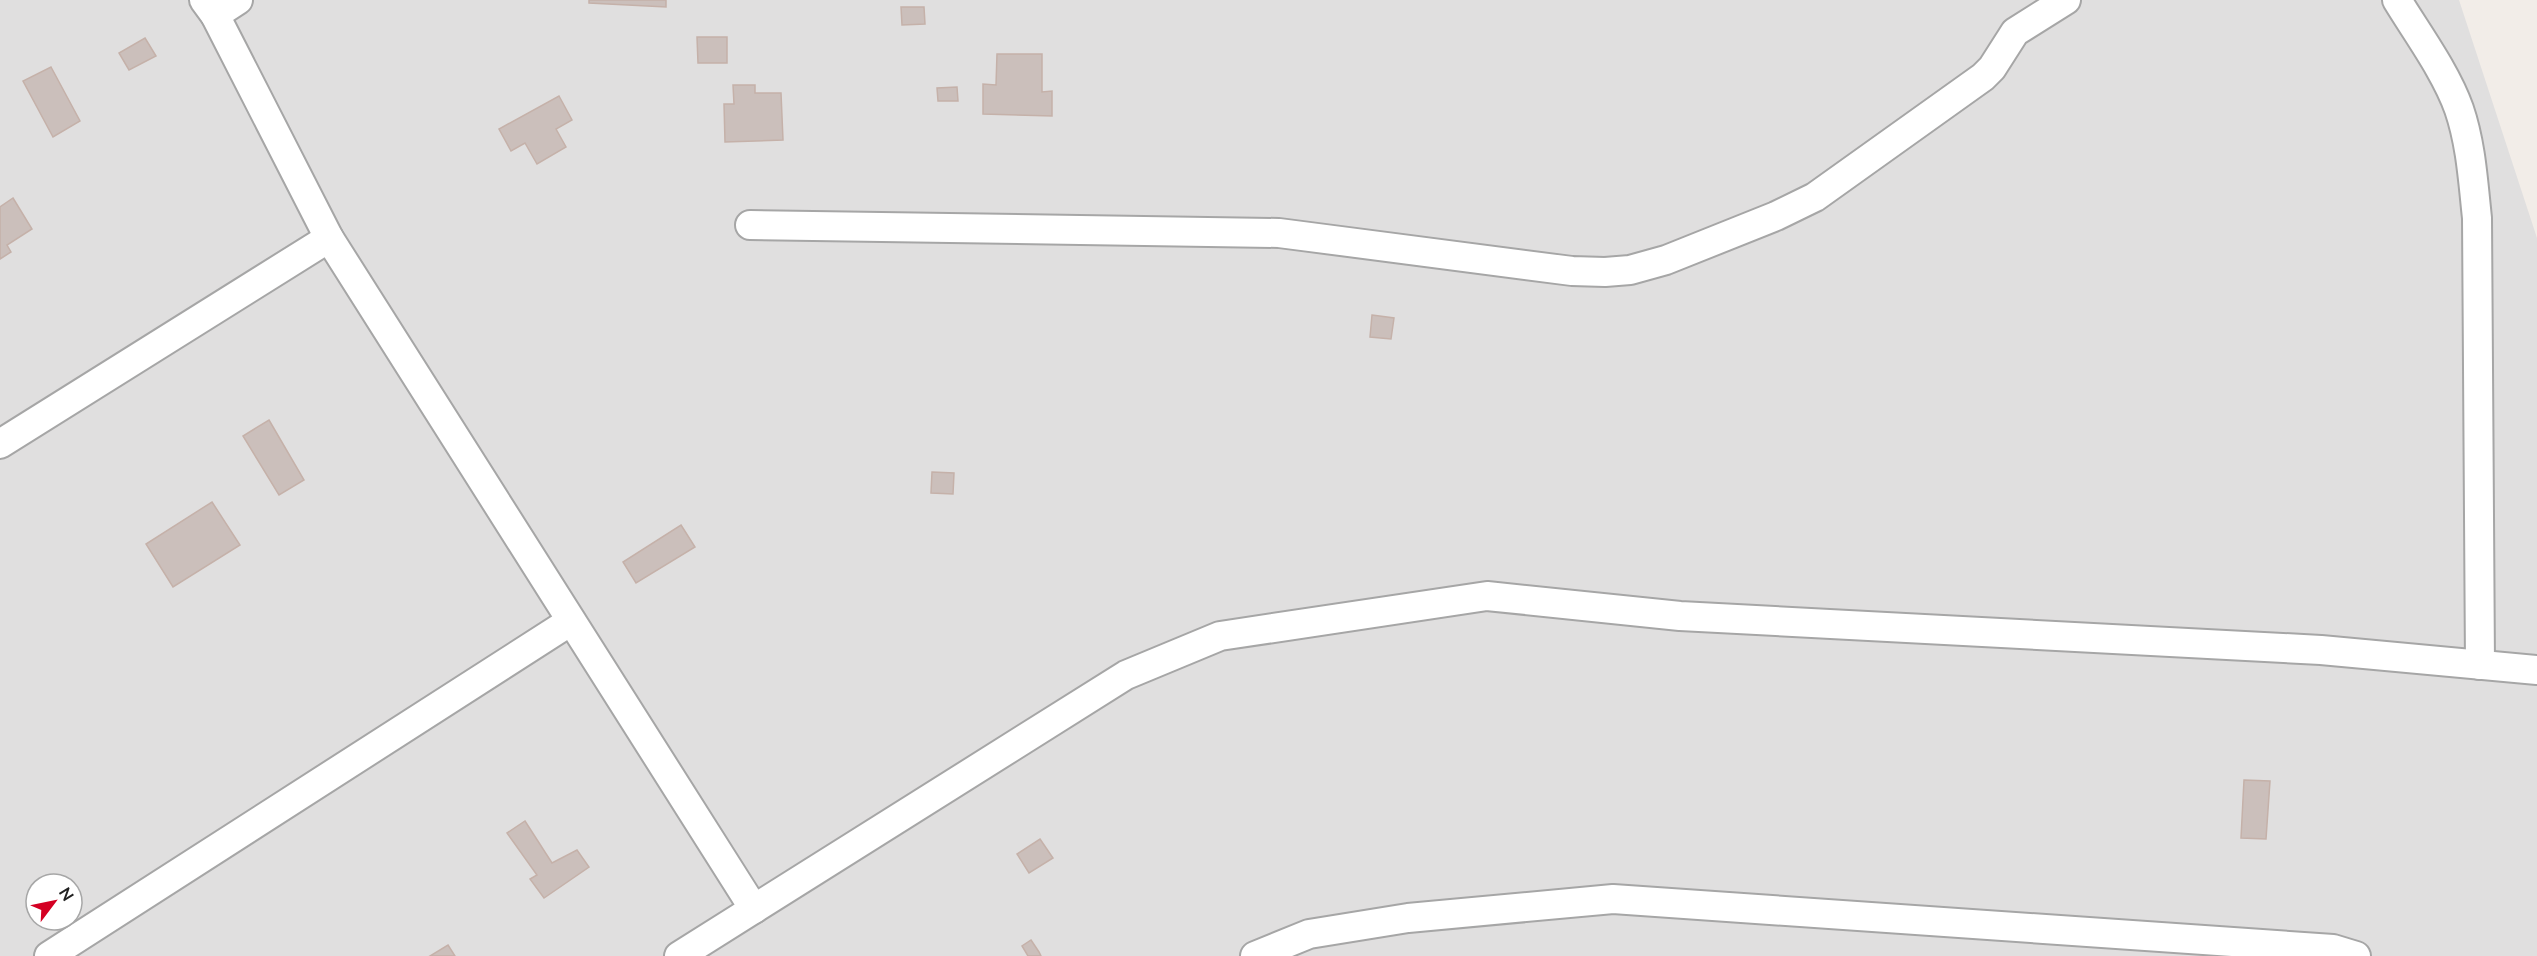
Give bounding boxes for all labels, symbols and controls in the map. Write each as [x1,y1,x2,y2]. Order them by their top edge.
north arrow [24,872,84,932]
text: N [56,884,78,904]

